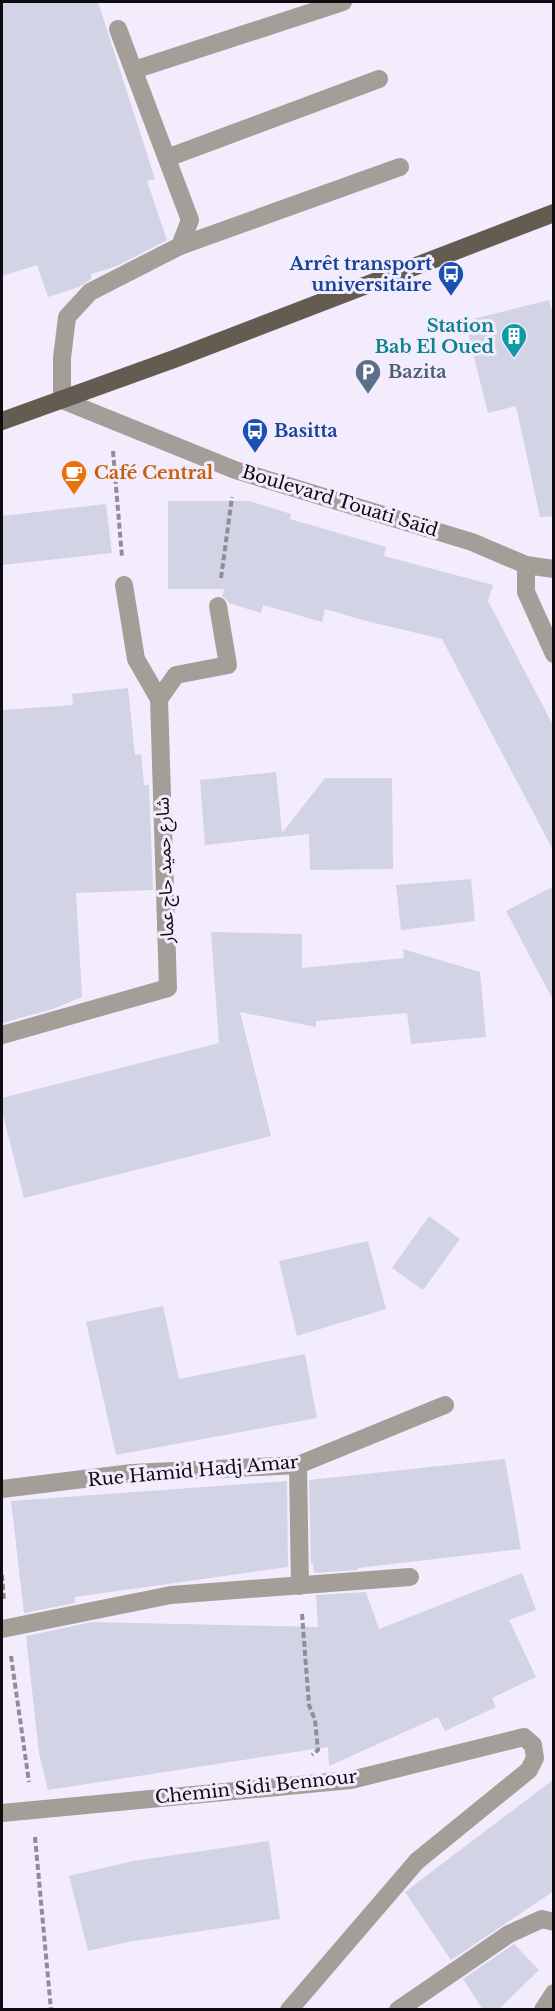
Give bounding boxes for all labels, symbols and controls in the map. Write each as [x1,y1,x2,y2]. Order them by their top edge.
place label: Arrêt transport universitaire [289,253,432,296]
bus stop icon: Arrêt transport universitaire [436,259,466,297]
place label: Station Bab El Oued [375,315,494,358]
building icon: Station Bab El Oued [499,321,529,359]
parking icon: Bazita [353,357,383,395]
place label: Bazita [388,361,447,383]
bus stop icon: Basitta [240,416,270,454]
place label: Basitta [274,420,338,442]
cafe icon: Café Central [59,458,89,496]
street label: Boulevard Touati Saïd [239,461,441,541]
place label: Café Central [94,462,214,484]
street label: شارع حميد حاج عمار [151,796,182,945]
street label: Rue Hamid Hadj Amar [87,1451,300,1491]
street label: Chemin Sidi Bennour [154,1765,358,1809]

